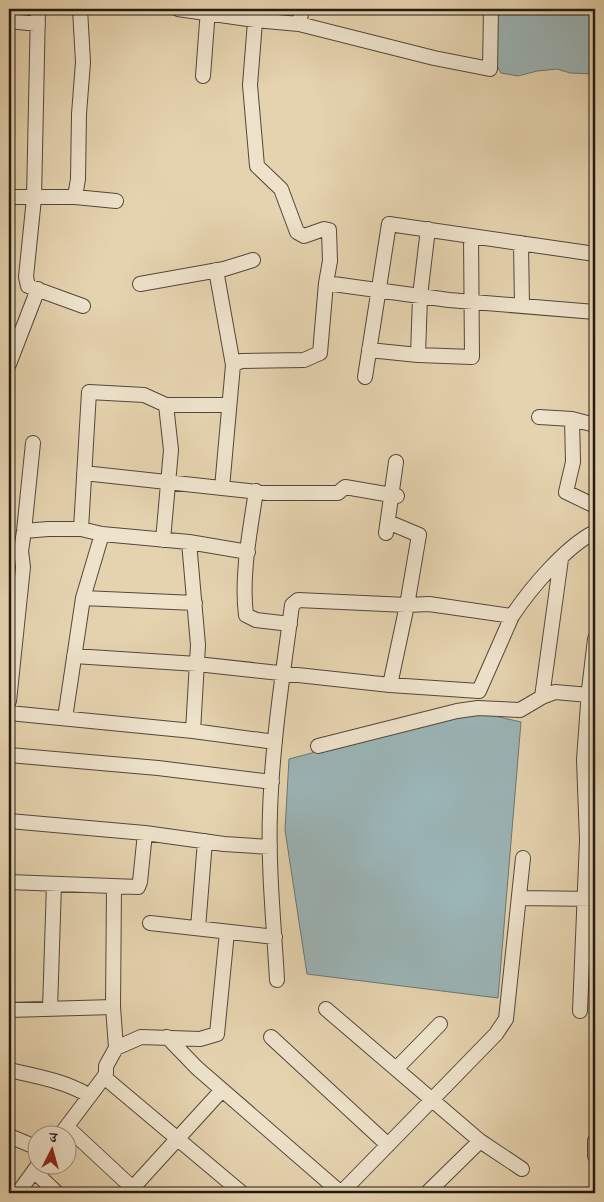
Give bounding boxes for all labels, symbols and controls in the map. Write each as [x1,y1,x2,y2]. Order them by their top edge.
north arrow [28,1124,78,1174]
text: उ [48,1131,58,1145]

